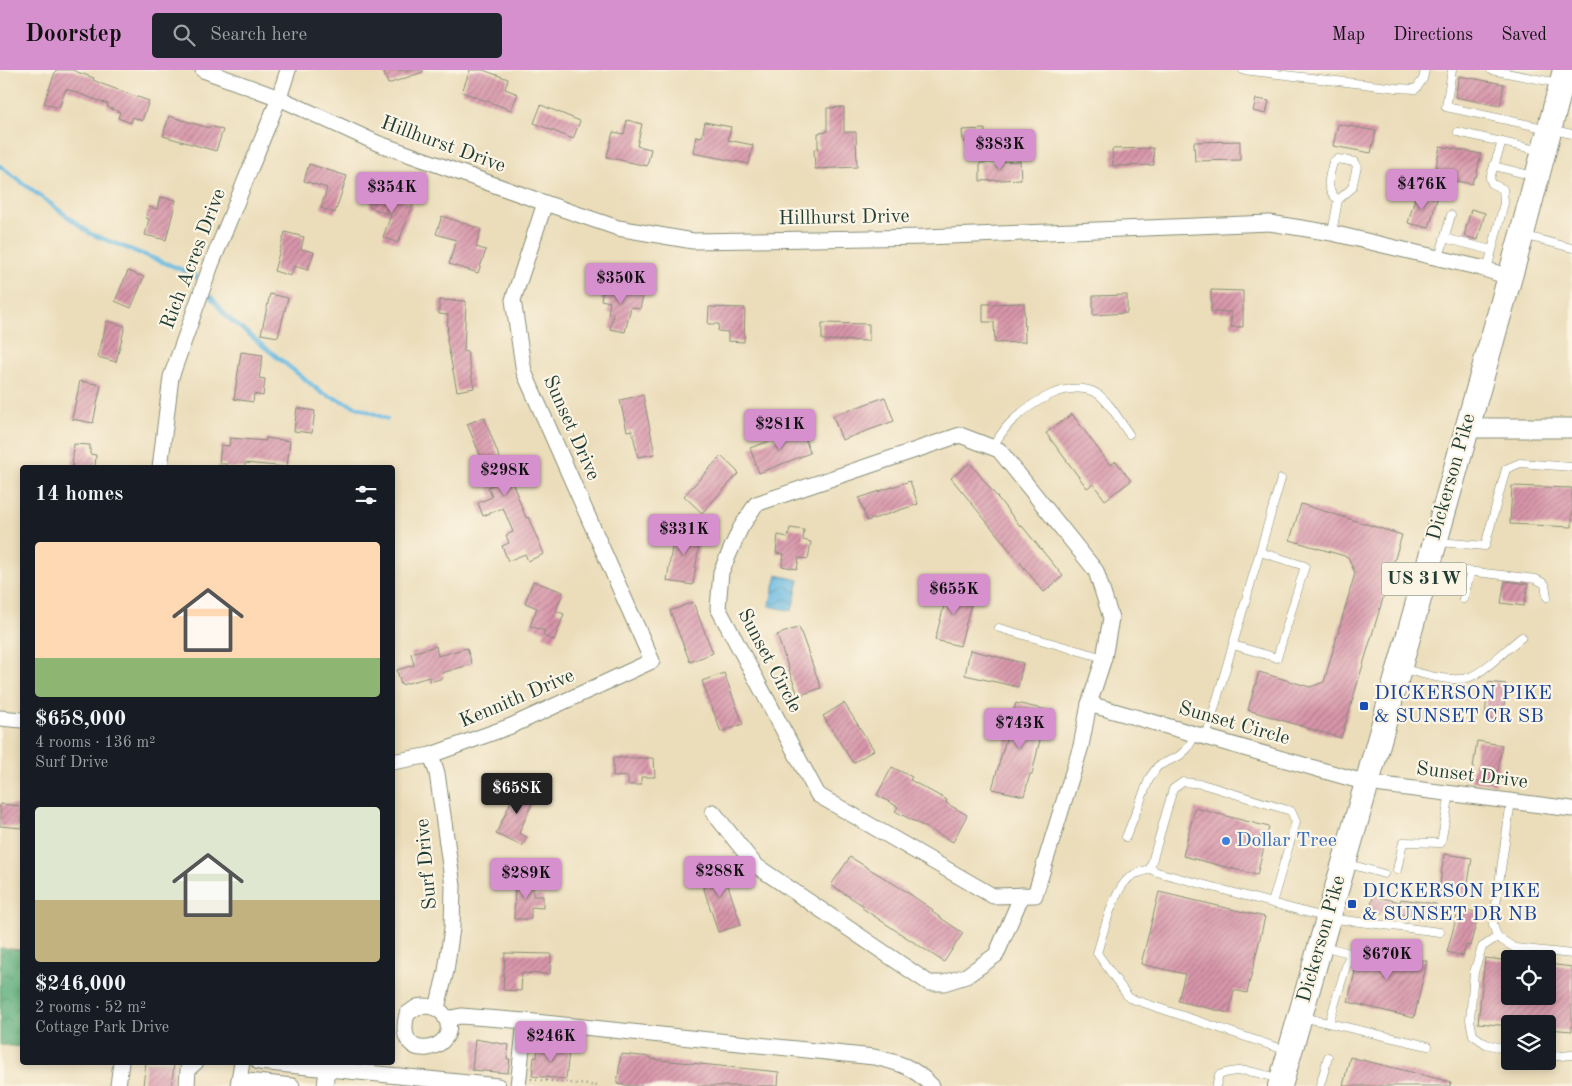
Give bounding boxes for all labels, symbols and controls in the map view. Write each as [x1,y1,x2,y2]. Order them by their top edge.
search box [152,13,502,58]
icon: search [170,21,198,49]
text: Doorstep [25,23,122,47]
text: Search here [210,26,307,45]
text: Map [1332,26,1365,44]
text: Directions [1393,26,1473,44]
text: Saved [1501,26,1547,44]
street label: Hillhurst Drive [378,113,508,177]
pin: $383K [965,128,1035,171]
text: $383K [975,137,1025,153]
pin: $476K [1387,168,1457,211]
pin: $354K [357,172,427,214]
text: $476K [1397,177,1447,193]
text: $354K [367,180,417,196]
street label: Rich Acres Drive [158,186,230,332]
street label: Hillhurst Drive [778,207,910,229]
pin: $350K [586,262,656,305]
text: $350K [596,271,646,287]
street label: Sunset Drive [539,373,603,483]
pin: $281K [745,408,815,451]
street label: Dickerson Pike [1424,411,1480,543]
text: $281K [755,417,805,433]
pin: $298K [470,454,540,497]
text: $298K [480,463,530,479]
icon: filters [352,481,380,509]
text: 14 homes [35,484,123,505]
pin: $331K [649,514,719,556]
text: $331K [659,522,709,538]
road number: US 31W [1382,562,1466,596]
pin: $655K [919,574,989,616]
icon: home [163,575,253,665]
text: $655K [929,582,979,598]
street label: Sunset Circle [733,606,805,716]
street label: Kennith Drive [457,666,577,732]
place label: DICKERSON PIKE & SUNSET CR SB [1374,684,1552,727]
street label: Sunset Circle [1176,699,1292,749]
marker: DICKERSON PIKE & SUNSET CR SB [1358,700,1370,712]
pin: $743K [985,708,1055,750]
text: $658,000 [35,709,126,730]
text: $743K [995,716,1045,732]
text: 4 rooms · 136 m² [35,735,155,751]
text: Surf Drive [35,755,108,771]
street label: Sunset Drive [1415,759,1529,793]
pin: $658K [482,772,552,815]
text: $658K [492,781,542,797]
street label: Surf Drive [413,818,441,910]
place label: Dollar Tree [1236,831,1337,851]
marker: Dollar Tree [1220,835,1232,847]
icon: home [163,840,253,930]
pin: $288K [685,856,755,898]
pin: $289K [491,858,561,900]
text: $288K [695,864,745,880]
text: $289K [501,866,551,882]
street label: Dickerson Pike [1294,873,1350,1005]
place label: DICKERSON PIKE & SUNSET DR NB [1362,882,1540,925]
marker: DICKERSON PIKE & SUNSET DR NB [1346,898,1358,910]
pin: $670K [1352,938,1422,981]
text: $670K [1362,947,1412,963]
map controls [1501,950,1556,1070]
button: locate [1501,950,1556,1005]
text: $246,000 [35,974,126,995]
text: 2 rooms · 52 m² [35,1000,146,1016]
button: layers [1501,1015,1556,1070]
text: Cottage Park Drive [35,1020,169,1036]
pin: $246K [516,1020,586,1063]
text: $246K [526,1029,576,1045]

